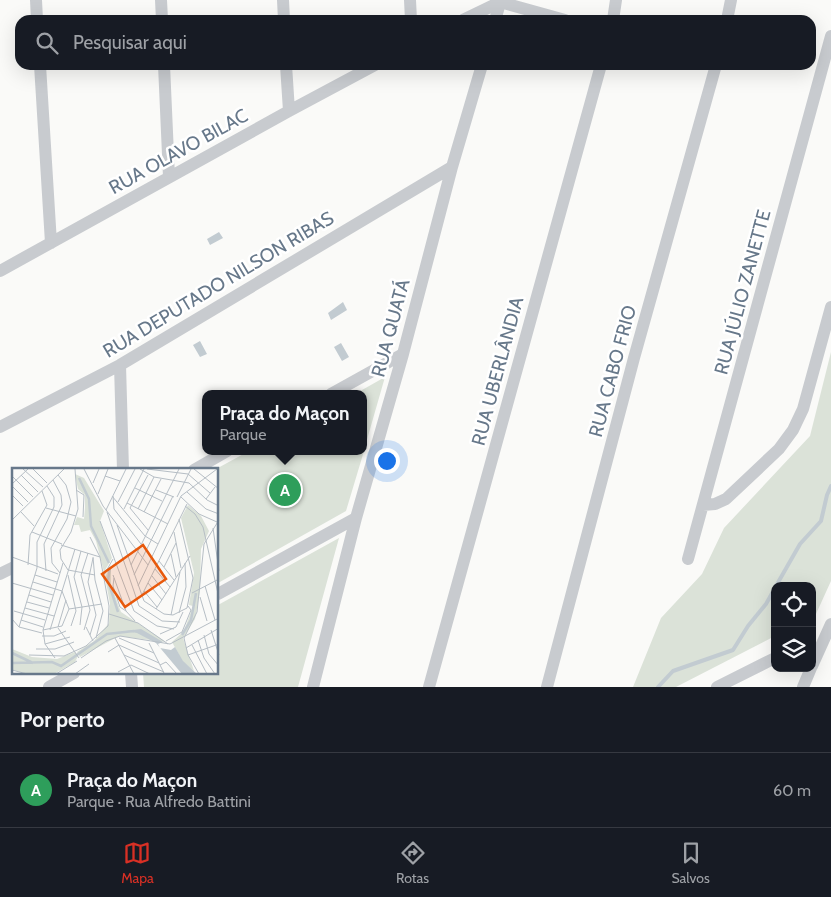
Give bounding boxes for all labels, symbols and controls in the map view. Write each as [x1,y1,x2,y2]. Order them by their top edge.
search box [15,15,816,70]
icon: search [33,29,61,57]
text: Pesquisar aqui [73,31,187,54]
street label: RUA OLAVO BILAC [105,104,252,199]
street label: RUA DEPUTADO NILSON RIBAS [99,206,338,363]
street label: RUA JÚLIO ZANETTE [708,207,776,377]
street label: RUA QUATÁ [365,276,415,380]
street label: RUA UBERLÂNDIA [466,294,528,448]
street label: RUA CABO FRIO [584,303,641,440]
popup [202,390,367,455]
text: Praça do Maçon [219,402,350,425]
text: Parque [219,425,266,444]
your location [374,448,400,474]
inset map [12,468,219,674]
pin: A [269,471,301,509]
map controls [771,582,816,672]
button: locate [771,582,816,627]
button: layers [771,627,816,672]
text: Por perto [20,707,105,732]
text: Praça do Maçon [67,769,197,792]
text: A [31,781,41,800]
text: 60 m [773,781,811,800]
text: Parque · Rua Alfredo Battini [67,792,251,811]
tab: Mapa [121,839,154,887]
tab: Rotas [396,839,429,887]
tab: Salvos [671,839,710,887]

